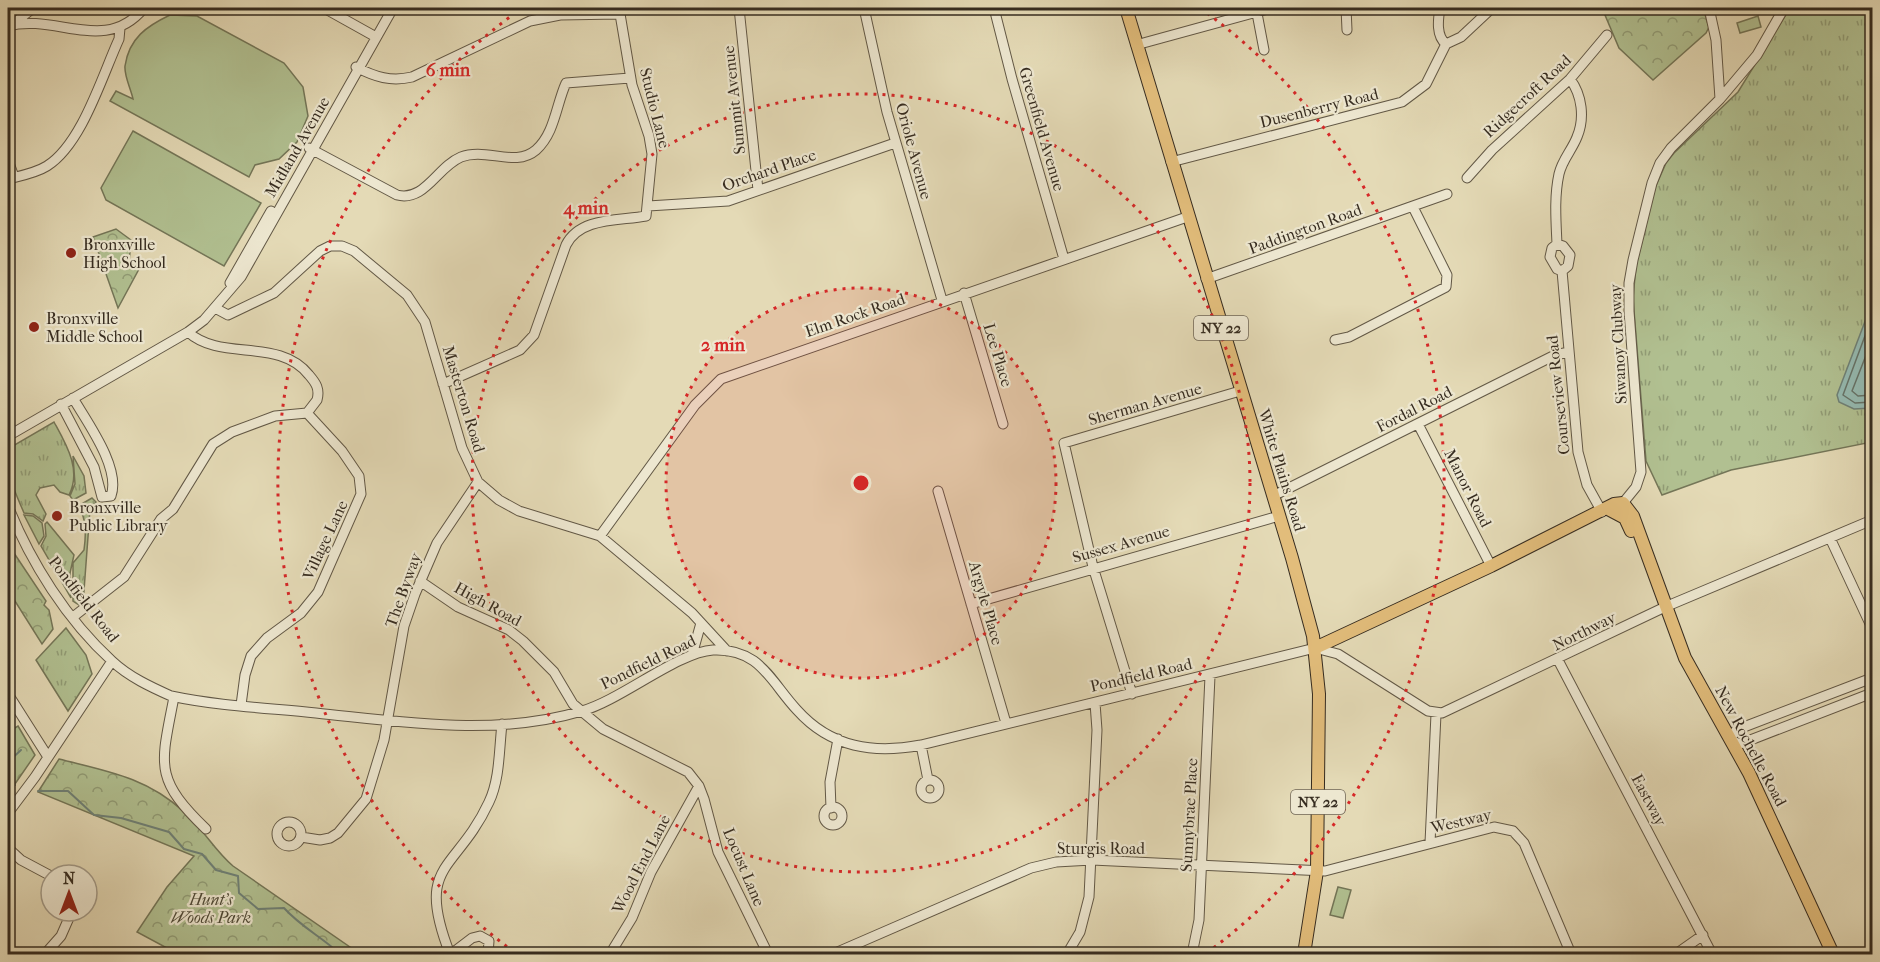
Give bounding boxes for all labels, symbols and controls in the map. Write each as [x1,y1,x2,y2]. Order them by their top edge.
street label: Summit Avenue [719,45,749,155]
street label: Ridgecroft Road [1479,50,1575,142]
text: 6 min [426,60,471,81]
street label: Greenfield Avenue [1015,65,1069,193]
street label: Studio Lane [636,66,674,150]
street label: Dusenberry Road [1258,84,1381,132]
street label: Midland Avenue [261,93,333,201]
street label: Oriole Avenue [892,101,936,202]
street label: Orchard Place [720,145,818,195]
text: 4 min [562,198,609,219]
street label: Paddington Road [1246,200,1365,258]
place label: Bronxville High School [83,235,167,272]
marker: Bronxville High School [64,246,78,260]
street label: Siwanoy Clubway [1605,283,1631,404]
street label: Elm Rock Road [802,289,908,341]
place label: Bronxville Middle School [46,309,144,346]
road number: NY 22 [1194,316,1248,340]
marker: Bronxville Middle School [27,320,41,334]
street label: Lee Place [979,321,1017,389]
street label: Courseview Road [1542,334,1574,455]
text: 2 min [701,335,745,356]
street label: Masterton Road [439,343,489,455]
street label: Sherman Avenue [1086,379,1204,429]
street label: Fordal Road [1373,382,1455,436]
street label: White Plains Road [1254,406,1310,534]
street label: Manor Road [1440,446,1496,530]
centre of rings [851,473,871,493]
street label: Village Lane [298,497,352,584]
place label: Bronxville Public Library [69,498,168,535]
marker: Bronxville Public Library [50,509,64,523]
street label: Sussex Avenue [1070,521,1172,567]
street label: The Byway [381,550,425,630]
street label: Pondfield Road [44,552,124,646]
street label: Argyle Place [965,558,1007,647]
street label: High Road [451,578,525,630]
street label: Northway [1549,607,1619,655]
street label: Pondfield Road [597,631,699,693]
street label: Pondfield Road [1088,654,1194,696]
street label: New Rochelle Road [1711,682,1791,810]
street label: Sunnybrae Place [1177,757,1201,872]
street label: Eastway [1627,771,1671,830]
road number: NY 22 [1291,790,1345,814]
street label: Westway [1428,805,1494,837]
street label: Wood End Lane [607,811,674,917]
street label: Locust Lane [719,825,769,909]
street label: Sturgis Road [1057,839,1145,858]
north arrow [39,863,99,923]
text: N [63,869,76,888]
park label: Hunt's Woods Park [171,890,251,927]

